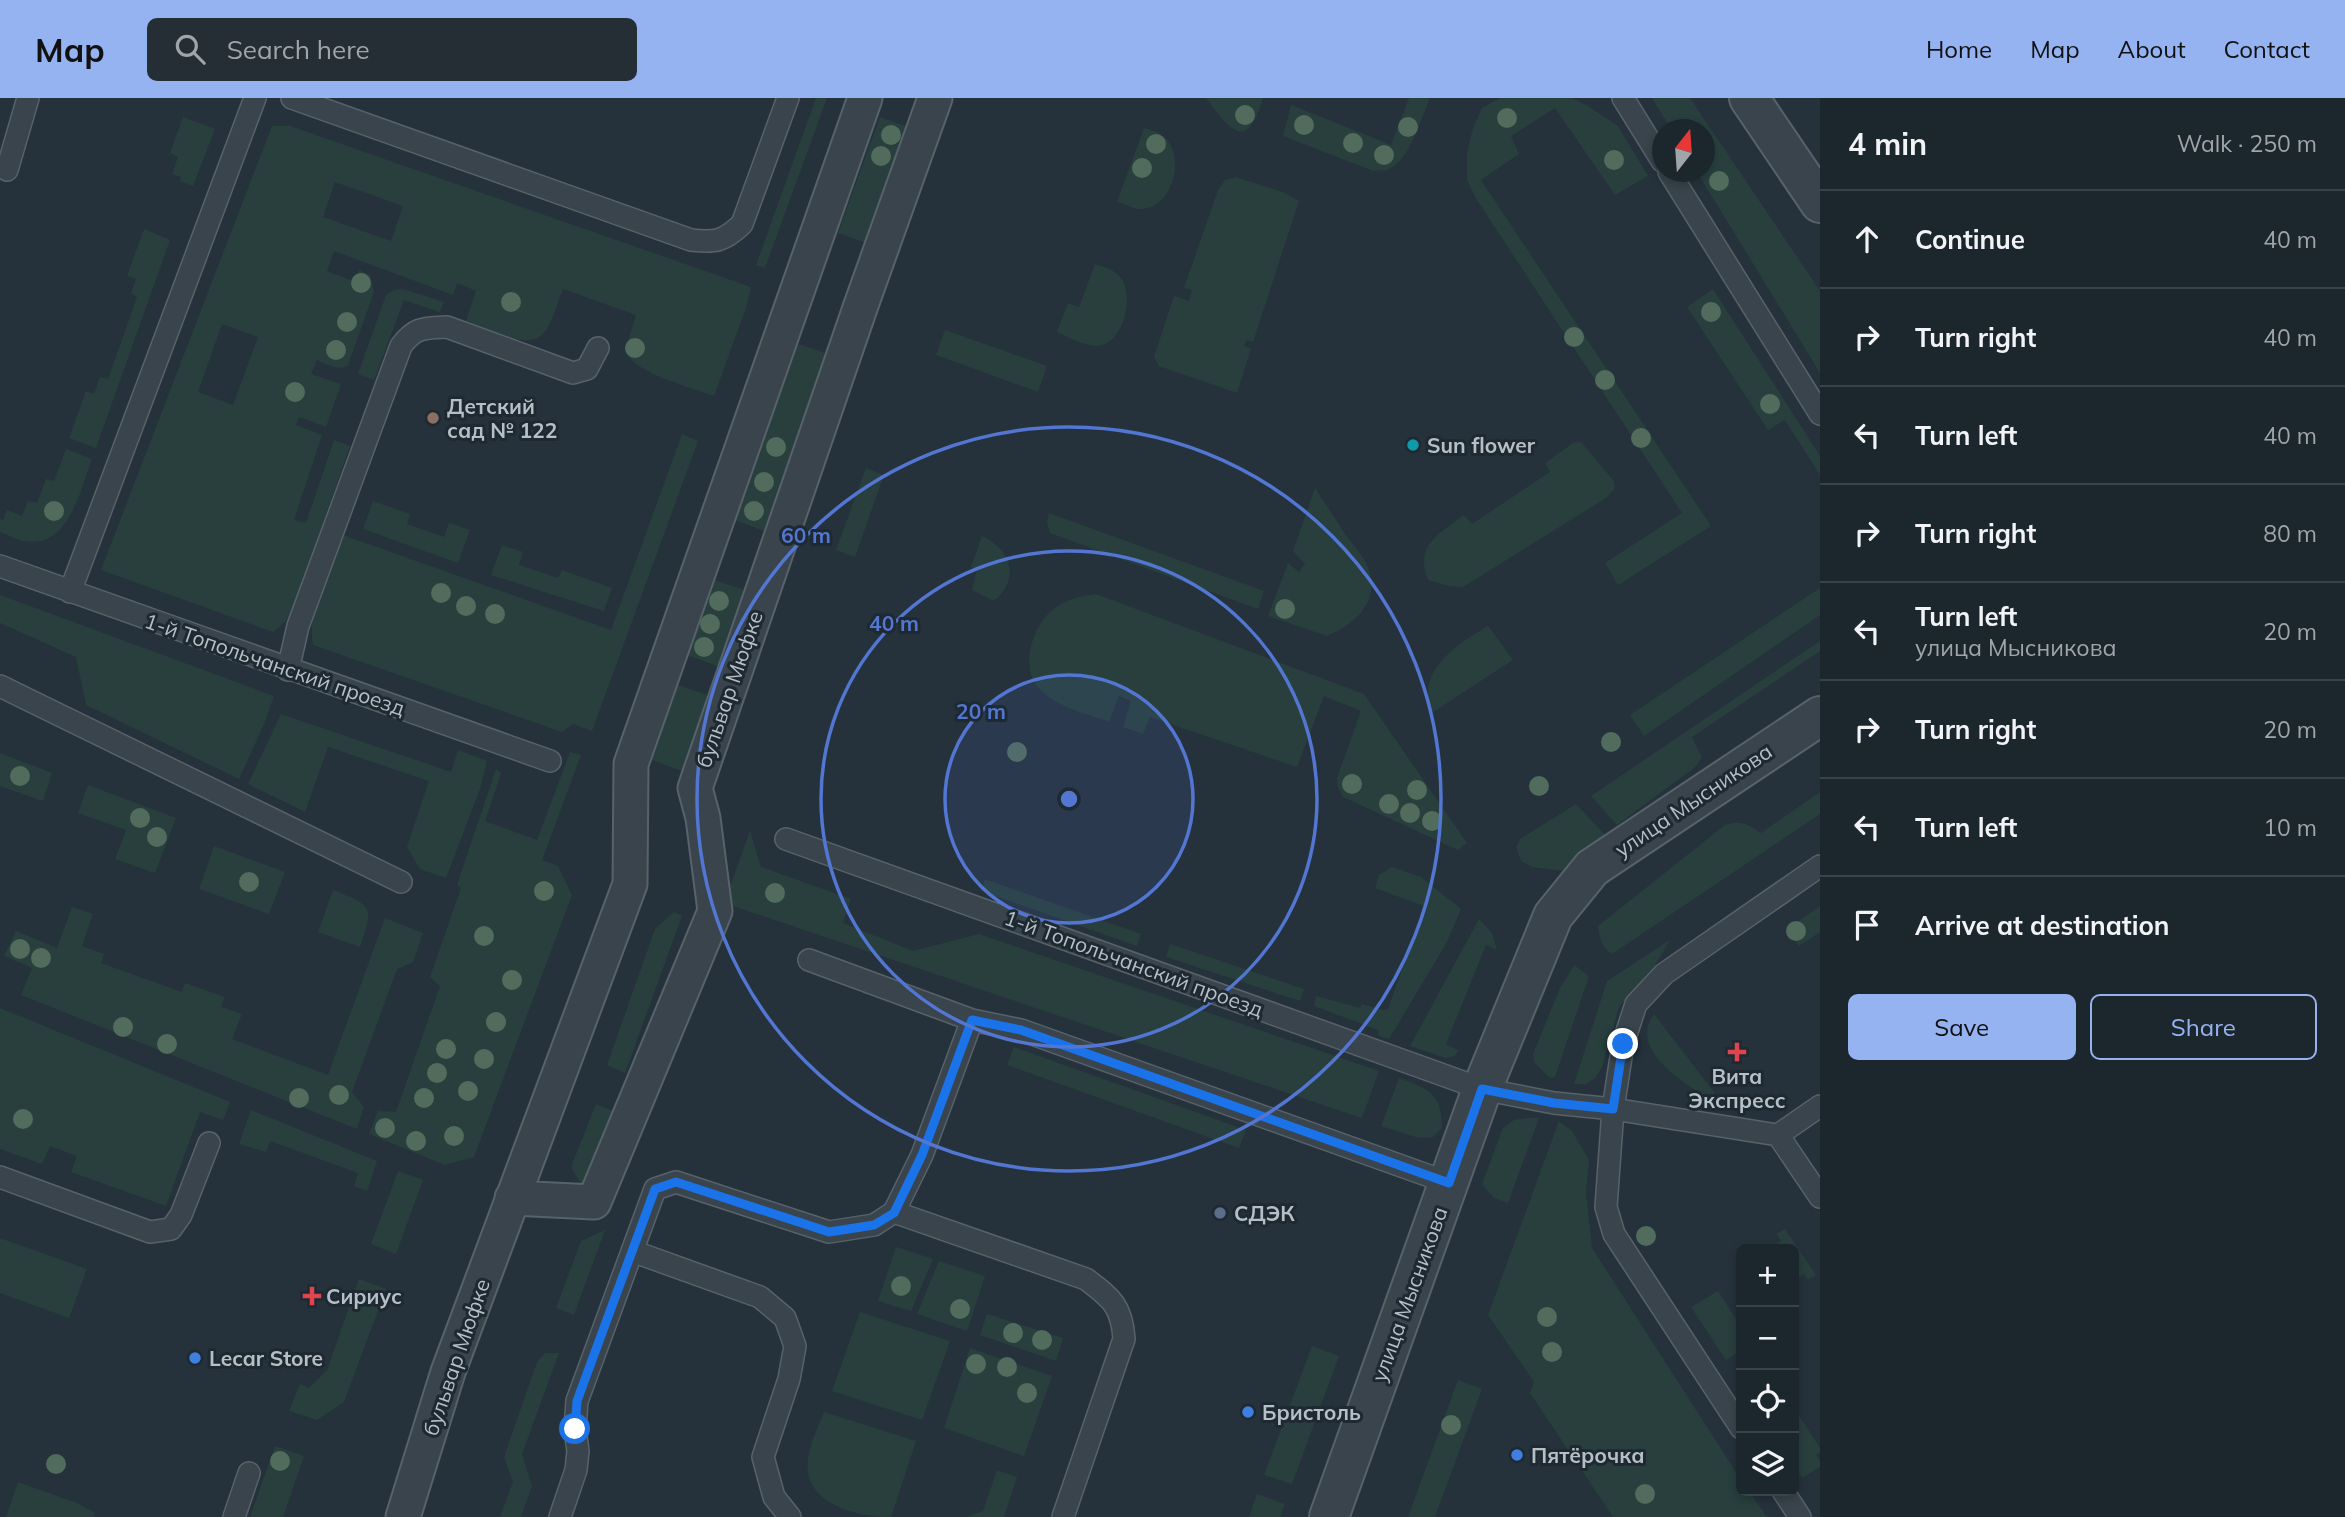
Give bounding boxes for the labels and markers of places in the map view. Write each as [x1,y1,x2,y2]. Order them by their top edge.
place label: Детский сад № 122 [447,393,557,443]
marker: Детский сад № 122 [425,410,441,426]
place label: Sun flower [1427,432,1536,458]
marker: Sun flower [1405,437,1421,453]
centre of rings [1057,787,1081,811]
marker: Вита Экспресс [1729,1044,1745,1060]
place label: Вита Экспресс [1688,1063,1786,1113]
place label: СДЭК [1234,1200,1295,1226]
marker: СДЭК [1212,1205,1228,1221]
place label: Сириус [326,1283,402,1309]
marker: Сириус [304,1288,320,1304]
place label: Lecar Store [209,1345,323,1371]
marker: Lecar Store [187,1350,203,1366]
place label: Бристоль [1262,1399,1361,1425]
marker: Бристоль [1240,1404,1256,1420]
place label: Пятёрочка [1531,1442,1645,1468]
marker: Пятёрочка [1509,1447,1525,1463]

